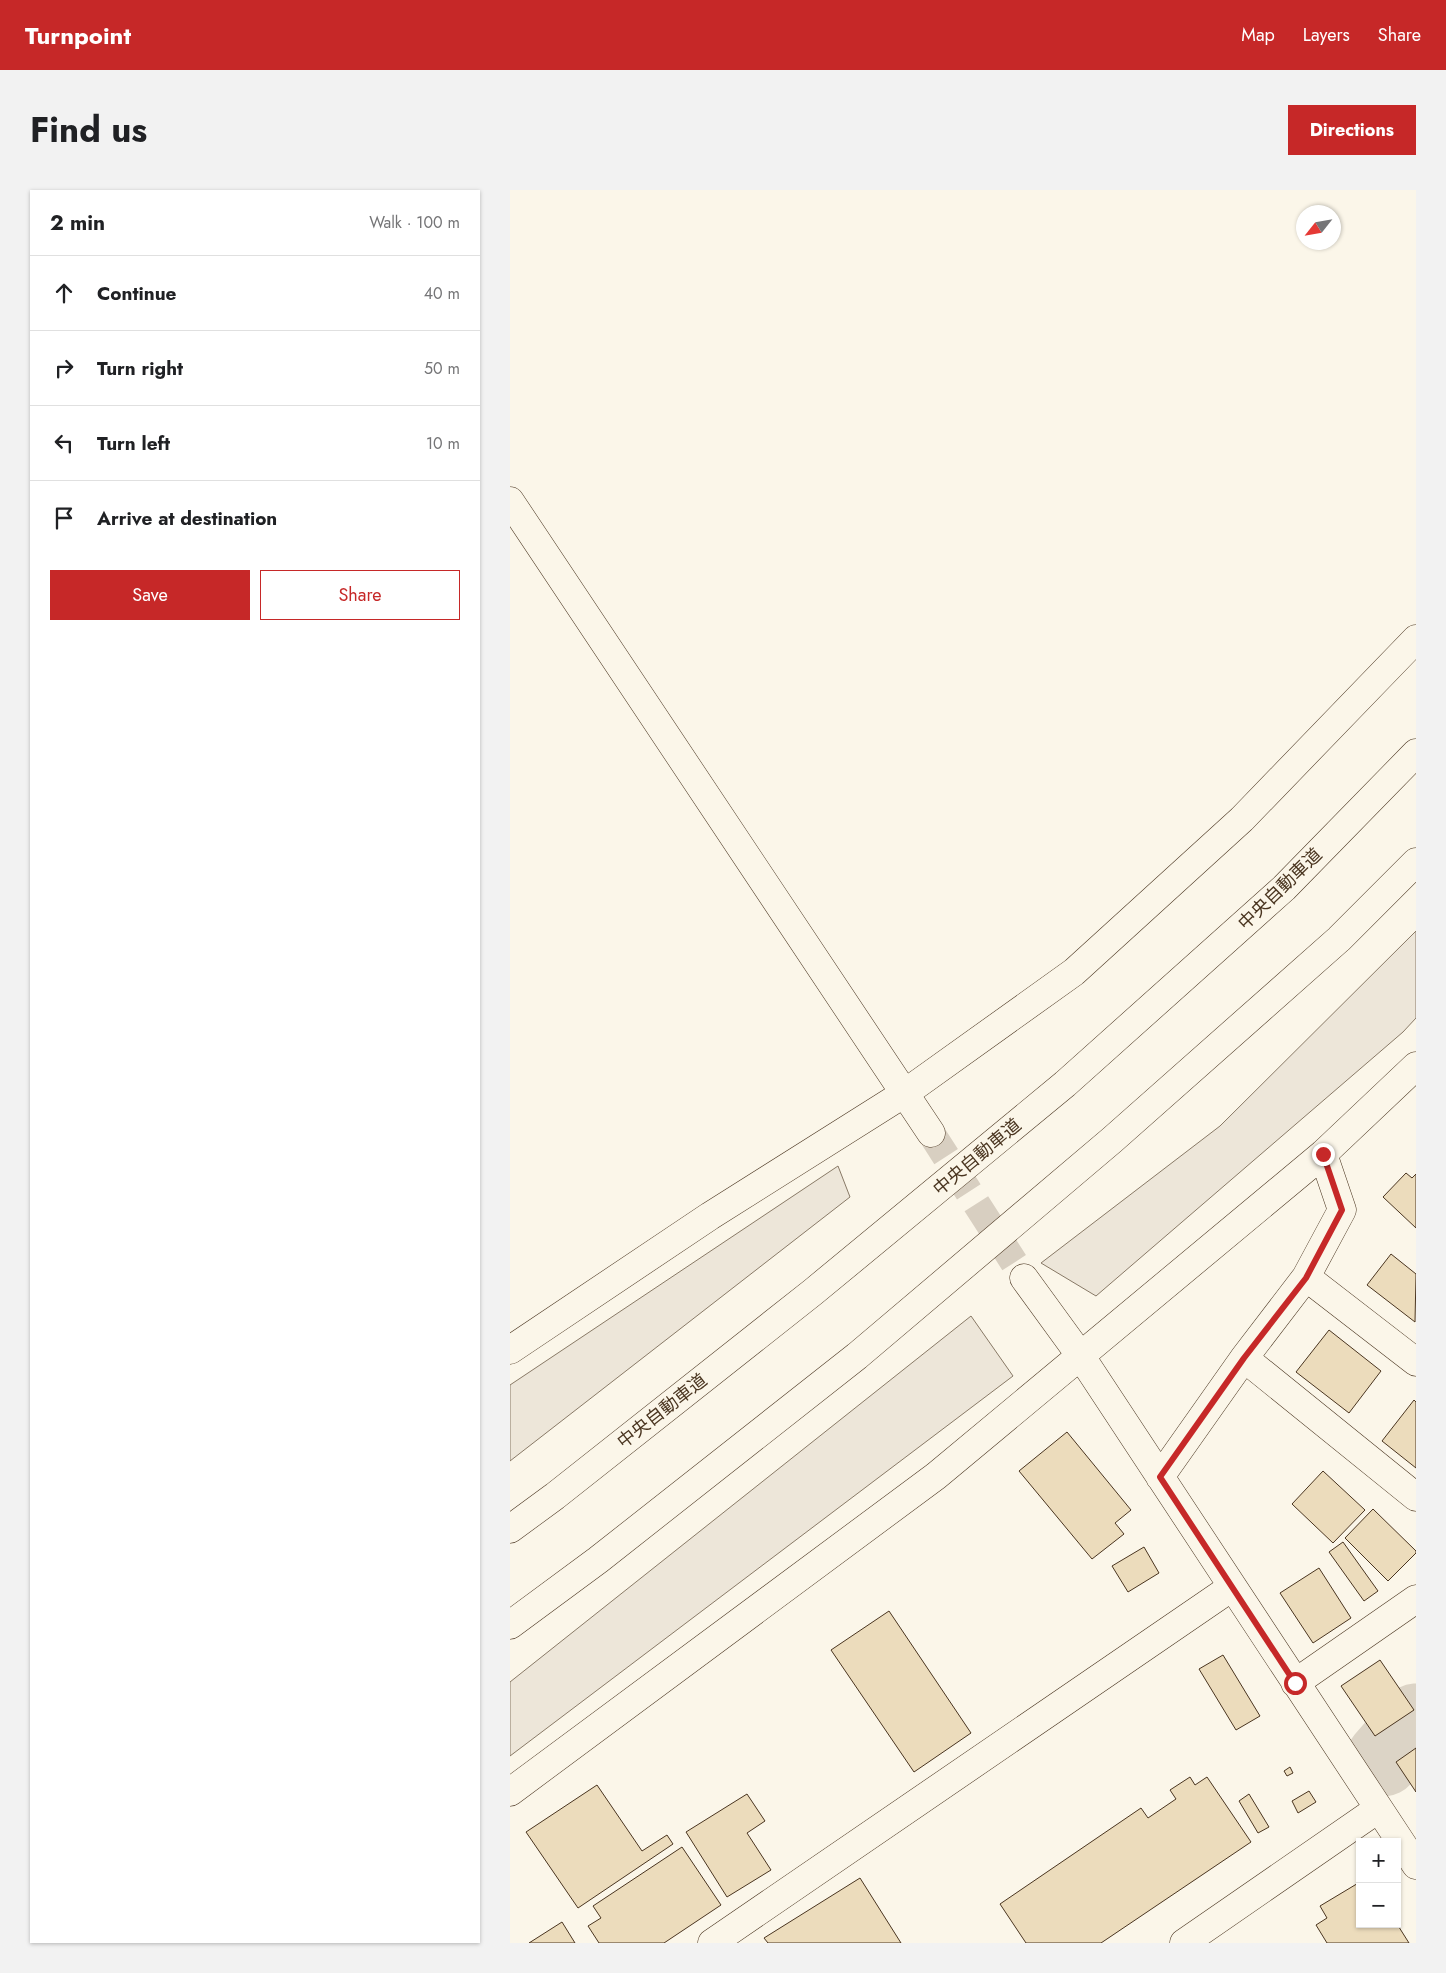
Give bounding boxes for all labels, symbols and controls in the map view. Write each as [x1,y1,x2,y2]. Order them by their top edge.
text: Turnpoint [25,18,131,53]
text: Map [1241,22,1275,48]
text: Layers [1303,22,1350,48]
text: Share [1378,22,1421,48]
text: Find us [30,105,147,155]
button: Directions [1288,105,1416,155]
north arrow [1296,205,1341,250]
text: 2 min [50,208,105,238]
text: Walk · 100 m [369,211,460,234]
icon: ahead [50,279,78,307]
text: Continue [97,280,176,307]
text: 40 m [424,282,460,305]
icon: right [50,354,78,382]
text: Turn right [97,355,183,382]
text: 50 m [424,357,460,380]
icon: left [50,429,78,457]
text: Turn left [97,430,170,457]
text: 10 m [426,432,460,455]
icon: arrive [50,504,78,532]
text: Arrive at destination [97,505,277,532]
button: Save [50,570,250,620]
button: Share [260,570,460,620]
street label: 中央自動車道 [1232,842,1328,936]
street label: 中央自動車道 [927,1112,1027,1202]
route end [1312,1143,1335,1166]
street label: 中央自動車道 [611,1368,713,1454]
route start [1284,1672,1307,1695]
map controls [1356,1838,1401,1928]
button: + [1356,1838,1401,1883]
button: − [1356,1883,1401,1928]

